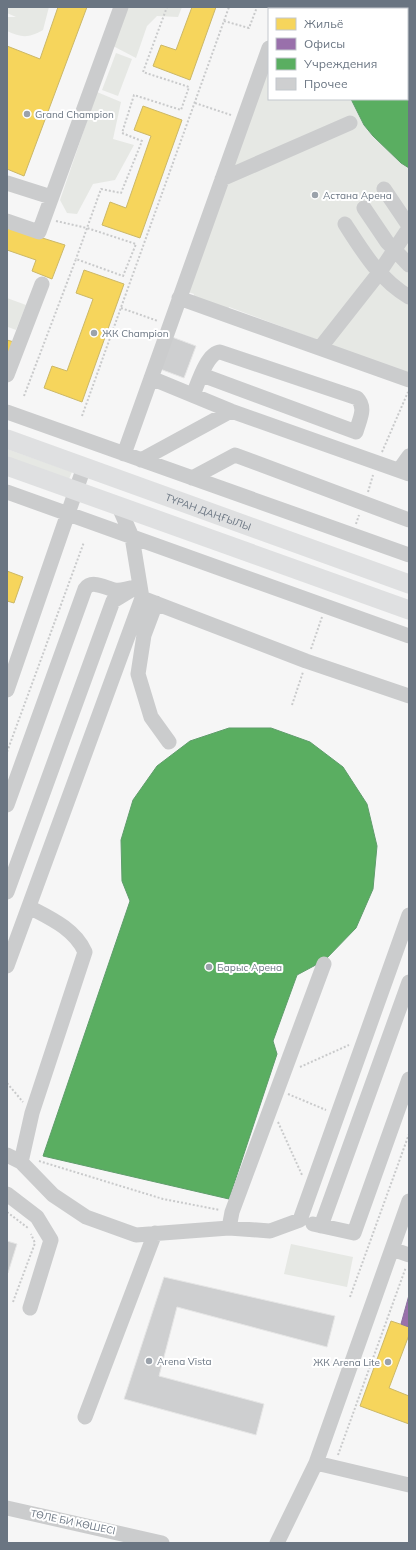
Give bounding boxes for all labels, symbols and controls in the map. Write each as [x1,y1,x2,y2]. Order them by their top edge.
legend [268,8,408,100]
text: Жильё [304,16,344,31]
text: Офисы [304,36,345,51]
text: Учреждения [303,56,377,71]
text: Прочее [304,76,348,91]
place label: Grand Champion [35,108,114,121]
marker: Grand Champion [22,109,32,119]
place label: Астана Арена [323,189,392,202]
marker: Астана Арена [310,190,320,200]
place label: ЖК Champion [102,327,169,340]
marker: ЖК Champion [89,328,99,338]
street label: ТҰРАН ДАҢҒЫЛЫ [164,490,253,533]
place label: Барыс Арена [217,961,282,974]
marker: Барыс Арена [204,962,214,972]
place label: Arena Vista [157,1355,212,1368]
marker: Arena Vista [144,1356,154,1366]
place label: ЖК Arena Lite [313,1356,380,1369]
marker: ЖК Arena Lite [383,1357,393,1367]
street label: ТӨЛЕ БИ КӨШЕСІ [29,1507,117,1537]

